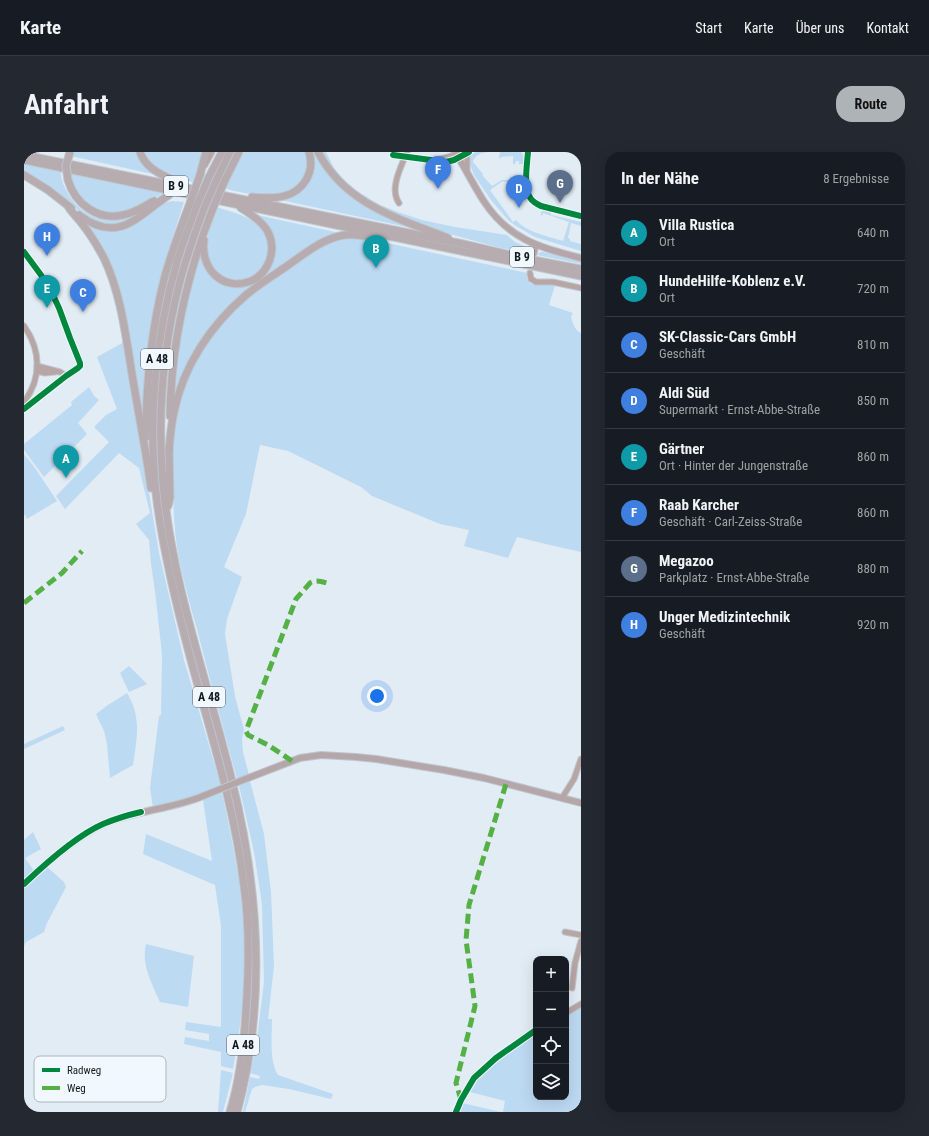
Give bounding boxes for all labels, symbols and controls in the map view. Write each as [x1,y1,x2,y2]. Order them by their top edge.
text: Karte [20,16,61,39]
text: Start [695,20,722,36]
text: Karte [744,20,774,36]
text: Über uns [796,20,844,36]
text: Kontakt [866,20,909,36]
button: Route [836,86,905,122]
text: Anfahrt [24,88,109,121]
pin: F [425,156,451,189]
text: In der Nähe [621,168,699,188]
pin: G [547,170,573,203]
text: 8 Ergebnisse [823,171,889,186]
pin: D [506,175,532,208]
road number: B 9 [164,176,188,196]
text: Villa Rustica [659,216,734,234]
pin: H [34,223,60,256]
text: A [630,225,638,240]
text: 640 m [857,225,889,240]
text: Ort [659,234,675,249]
pin: B [363,235,389,268]
road number: B 9 [510,247,534,267]
text: HundeHilfe-Koblenz e.V. [659,272,806,290]
pin: E [34,275,60,308]
pin: C [70,279,96,312]
text: B [630,281,638,296]
text: 720 m [857,281,889,296]
text: Ort [659,290,675,305]
text: SK-Classic-Cars GmbH [659,328,796,346]
text: C [630,337,638,352]
text: 810 m [857,337,889,352]
text: Geschäft [659,346,705,361]
road number: A 48 [141,349,173,369]
text: Aldi Süd [659,384,709,402]
text: D [630,393,638,408]
text: 850 m [857,393,889,408]
text: Supermarkt · Ernst-Abbe-Straße [659,402,820,417]
text: Gärtner [659,440,704,458]
pin: A [53,445,79,478]
text: E [631,449,637,464]
text: 860 m [857,449,889,464]
text: Ort · Hinter der Jungenstraße [659,458,808,473]
text: Raab Karcher [659,496,739,514]
text: F [631,505,637,520]
text: 860 m [857,505,889,520]
text: Geschäft · Carl-Zeiss-Straße [659,514,802,529]
text: Megazoo [659,552,714,570]
text: G [630,561,638,576]
text: 880 m [857,561,889,576]
text: Parkplatz · Ernst-Abbe-Straße [659,570,809,585]
text: Unger Medizintechnik [659,608,790,626]
text: H [630,617,638,632]
text: 920 m [857,617,889,632]
text: Geschäft [659,626,705,641]
your location [367,686,387,706]
road number: A 48 [193,687,225,707]
map controls [533,956,569,1100]
button: + [533,956,569,992]
button: − [533,992,569,1028]
button: locate [533,1028,569,1064]
road number: A 48 [227,1035,259,1055]
legend [34,1056,166,1102]
text: Radweg [67,1064,101,1077]
button: layers [533,1064,569,1100]
text: Weg [67,1082,86,1095]

